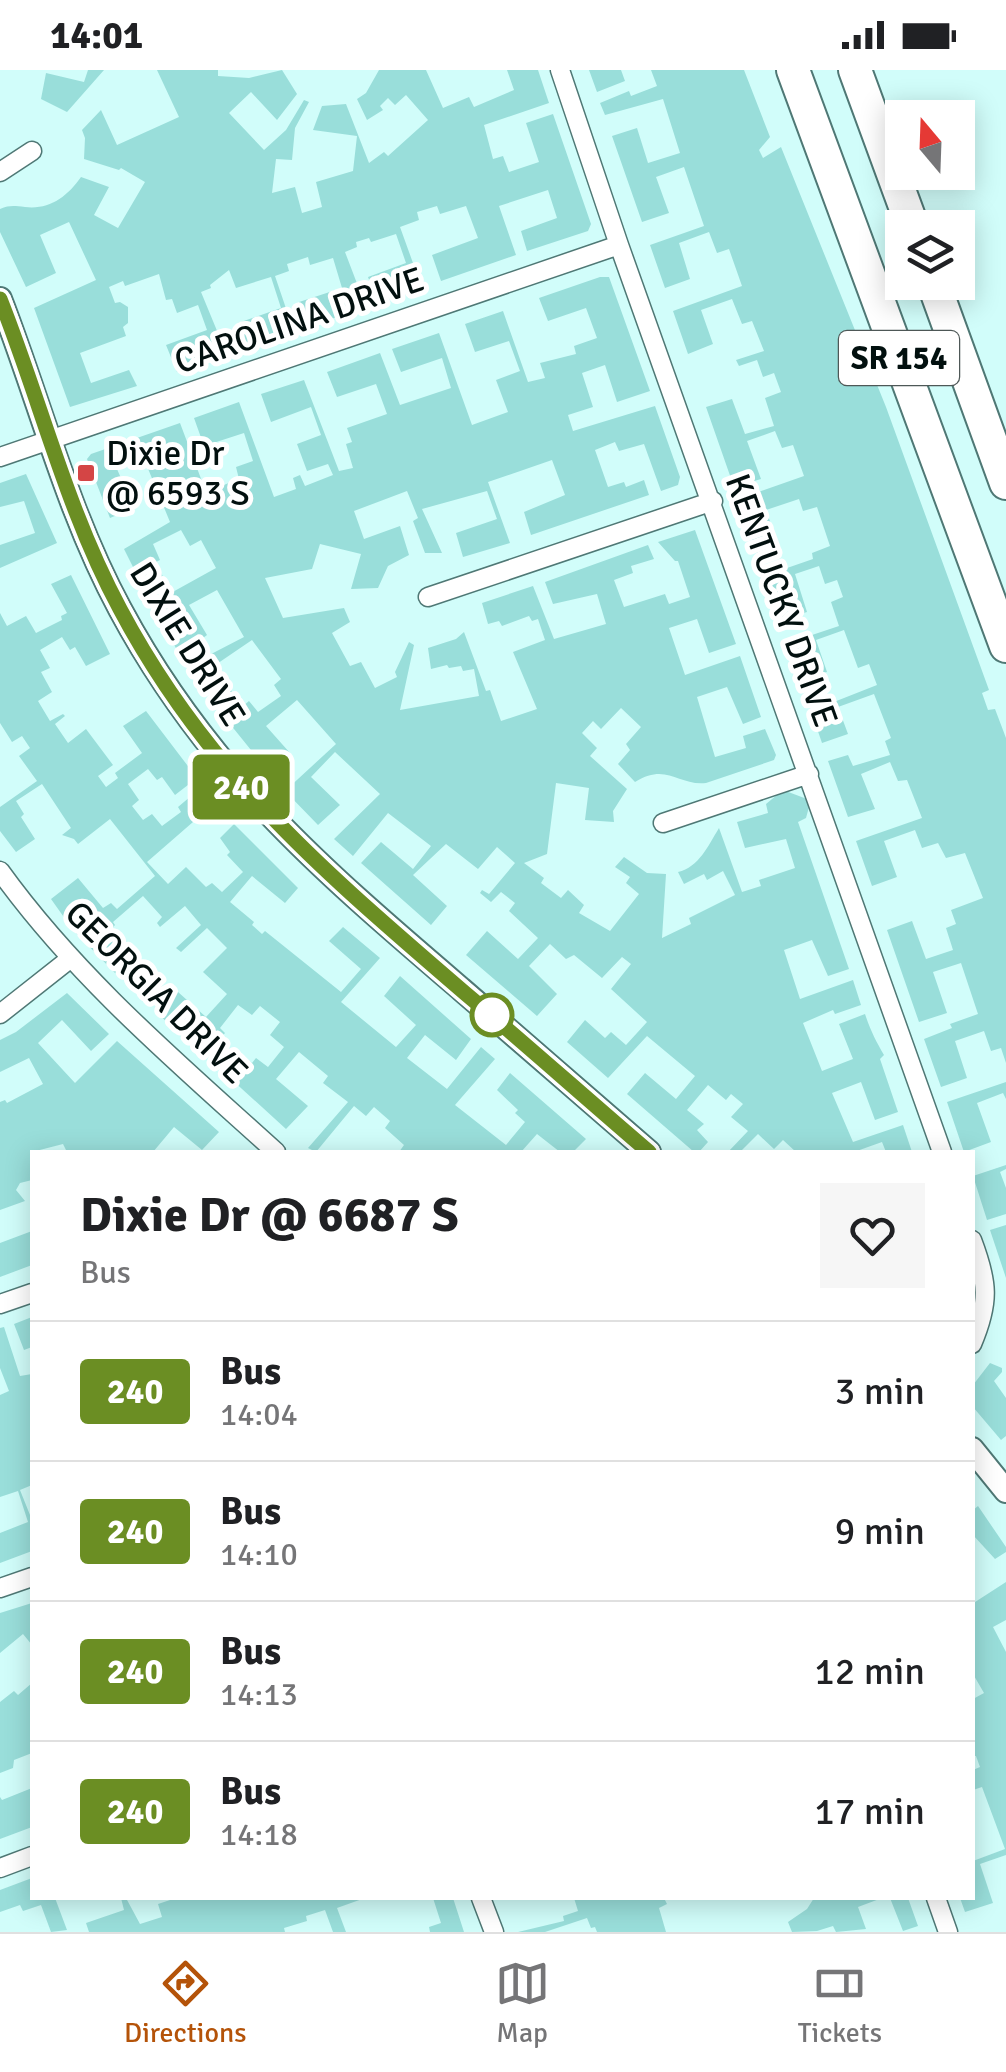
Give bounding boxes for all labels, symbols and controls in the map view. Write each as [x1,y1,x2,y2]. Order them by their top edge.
text: 14:01 [50,12,143,59]
north arrow [885,100,975,190]
map controls [885,100,975,300]
button: layers [885,210,975,300]
street label: CAROLINA DRIVE [169,258,430,383]
road number: SR 154 [839,331,959,385]
place label: Dixie Dr @ 6593 S [106,432,250,515]
marker: Dixie Dr @ 6593 S [75,462,97,484]
street label: KENTUCKY DRIVE [716,468,847,732]
street label: DIXIE DRIVE [120,554,255,734]
line badge: 240 [184,754,298,820]
text: 240 [213,766,269,809]
street label: GEORGIA DRIVE [56,892,257,1093]
unlabelled marker [471,994,513,1036]
button: heart [820,1183,925,1288]
text: Dixie Dr @ 6687 S [80,1186,459,1245]
text: Bus [80,1253,131,1292]
text: Bus [220,1348,281,1395]
text: 3 min [835,1368,925,1415]
text: 240 [107,1370,163,1413]
text: 14:04 [220,1395,298,1434]
text: Bus [220,1488,281,1535]
text: 9 min [835,1508,925,1555]
text: 240 [107,1510,163,1553]
text: 14:10 [220,1535,298,1574]
text: Bus [220,1628,281,1675]
text: 12 min [814,1648,925,1695]
text: 240 [107,1650,163,1693]
text: 14:13 [220,1675,298,1714]
text: Bus [220,1768,281,1815]
text: 17 min [814,1788,925,1835]
text: 240 [107,1790,163,1833]
text: 14:18 [220,1815,298,1854]
tab: Directions [124,1956,246,2050]
tab: Map [495,1956,550,2050]
tab: Tickets [798,1956,882,2050]

